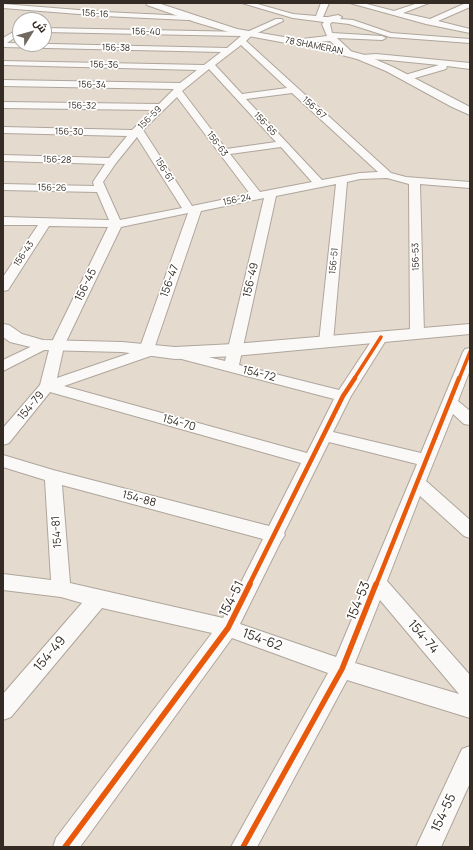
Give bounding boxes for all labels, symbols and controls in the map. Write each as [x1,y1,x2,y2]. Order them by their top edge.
street label: 156-16 [81,8,109,20]
north arrow [12,12,52,52]
text: ش [31,15,51,35]
street label: 156-40 [131,26,161,38]
street label: 78 SHAMERAN [284,35,344,57]
street label: 156-38 [102,42,130,54]
street label: 156-36 [90,59,118,71]
street label: 156-34 [78,79,106,91]
street label: 156-67 [300,95,328,121]
street label: 156-32 [68,100,96,112]
street label: 156-59 [136,104,164,132]
street label: 156-65 [251,110,279,138]
street label: 156-30 [55,126,83,138]
street label: 156-63 [204,129,230,159]
street label: 156-28 [43,154,71,166]
street label: 156-61 [152,156,176,184]
street label: 156-26 [38,182,66,194]
street label: 156-24 [222,192,252,208]
street label: 156-43 [12,239,36,269]
street label: 156-53 [410,243,422,271]
street label: 156-51 [327,247,341,275]
street label: 156-49 [241,261,261,299]
street label: 156-47 [158,263,182,299]
street label: 156-45 [72,266,100,304]
street label: 154-72 [241,364,277,384]
street label: 154-79 [15,389,47,423]
street label: 154-70 [161,412,197,434]
street label: 154-88 [121,488,157,510]
street label: 154-81 [49,515,65,549]
street label: 154-51 [216,578,248,620]
street label: 154-53 [344,579,374,623]
street label: 154-74 [404,617,442,657]
street label: 154-62 [240,626,284,654]
street label: 154-49 [31,633,69,675]
street label: 154-55 [428,791,460,835]

